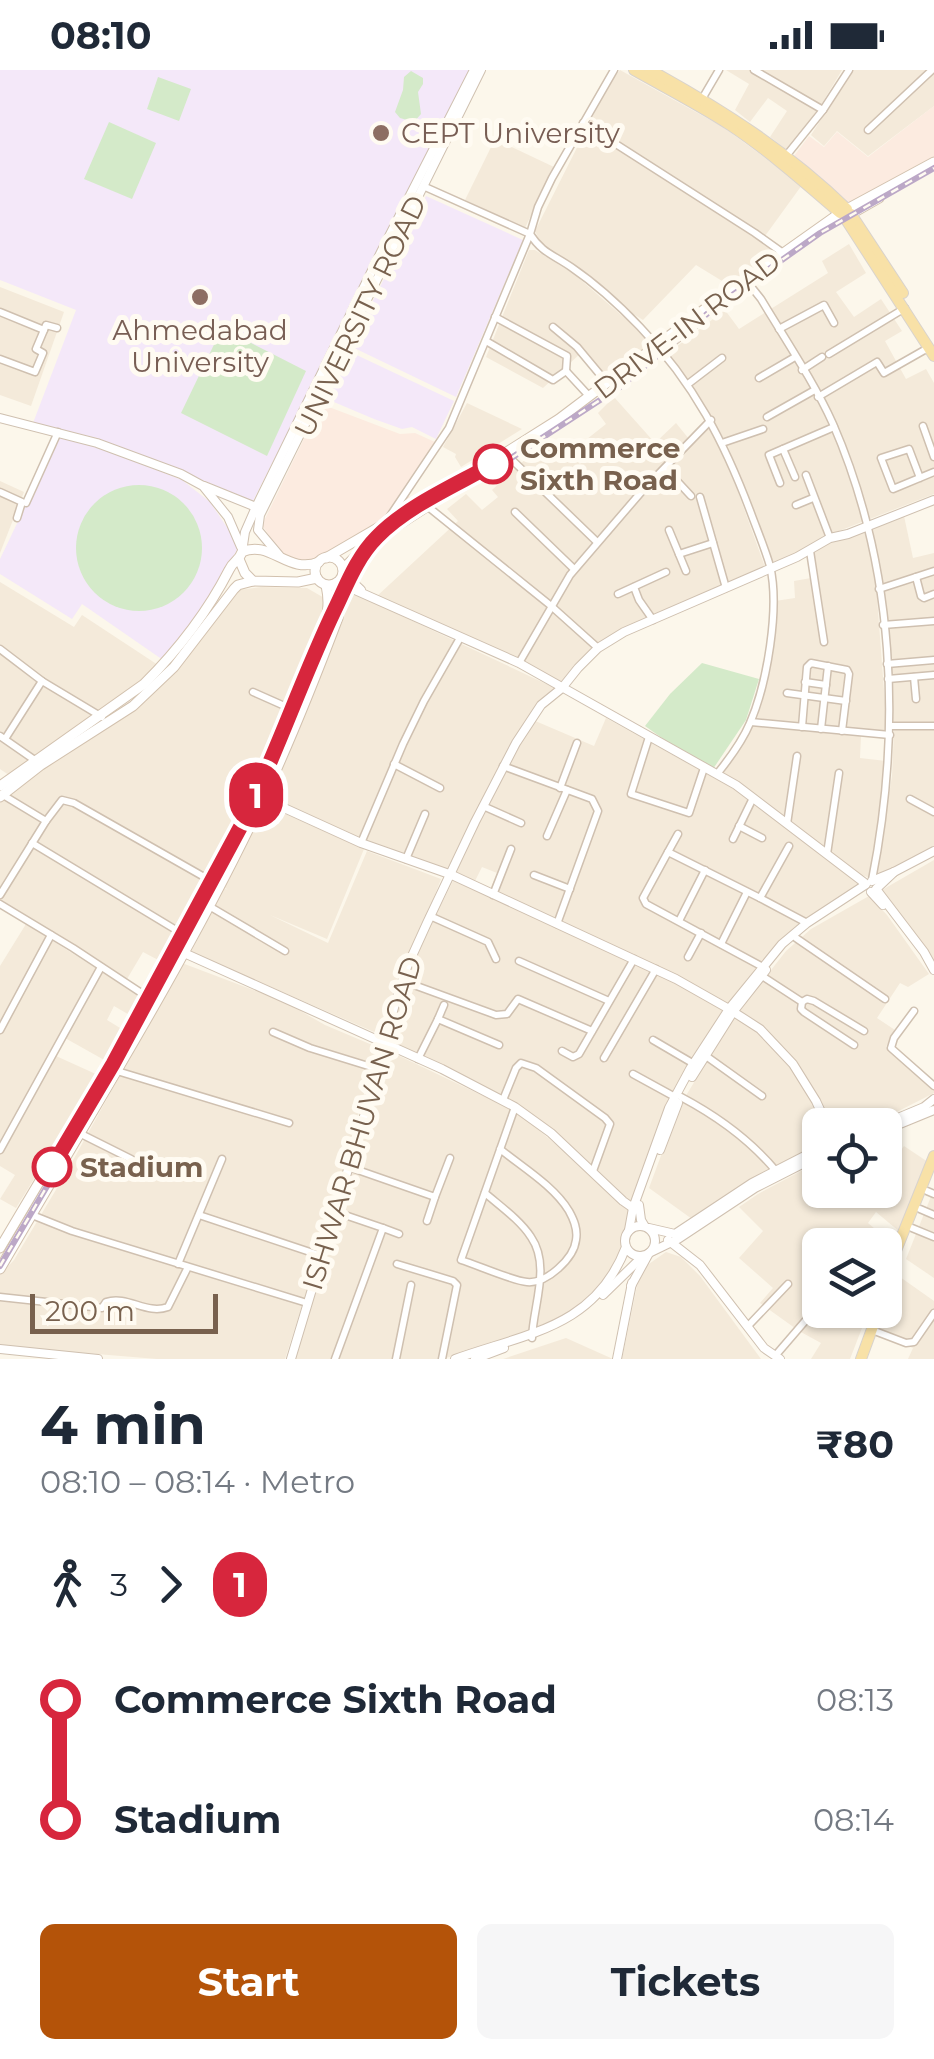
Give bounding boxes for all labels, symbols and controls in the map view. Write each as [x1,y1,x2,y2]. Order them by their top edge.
text: 08:10 [50,12,152,59]
place label: CEPT University [401,116,621,150]
marker: CEPT University [370,122,392,144]
street label: UNIVERSITY ROAD [287,190,433,442]
street label: DRIVE-IN ROAD [587,244,787,406]
marker: Ahmedabad University [189,286,211,308]
place label: Ahmedabad University [112,313,288,379]
place label: Commerce Sixth Road [520,431,680,497]
marker: Commerce Sixth Road [474,445,512,483]
line badge: 1 [224,762,288,828]
text: 1 [249,774,263,817]
street label: ISHWAR BHUVAN ROAD [295,952,429,1294]
map controls [802,1108,902,1328]
button: locate [802,1108,902,1208]
marker: Stadium [33,1148,71,1186]
place label: Stadium [80,1150,203,1184]
button: layers [802,1228,902,1328]
scale bar [30,1289,218,1334]
text: 200 m [45,1294,135,1328]
text: 4 min [40,1391,206,1458]
text: ₹80 [816,1421,894,1468]
text: 08:10 – 08:14 · Metro [40,1462,355,1501]
icon: walk [40,1557,95,1612]
icon: forward [143,1557,198,1612]
text: 1 [233,1563,247,1606]
text: 3 [110,1565,128,1604]
text: Commerce Sixth Road [114,1676,557,1723]
text: 08:13 [816,1680,894,1719]
text: Stadium [114,1796,281,1843]
text: 08:14 [813,1800,894,1839]
button: Start [40,1924,457,2039]
button: Tickets [477,1924,894,2039]

